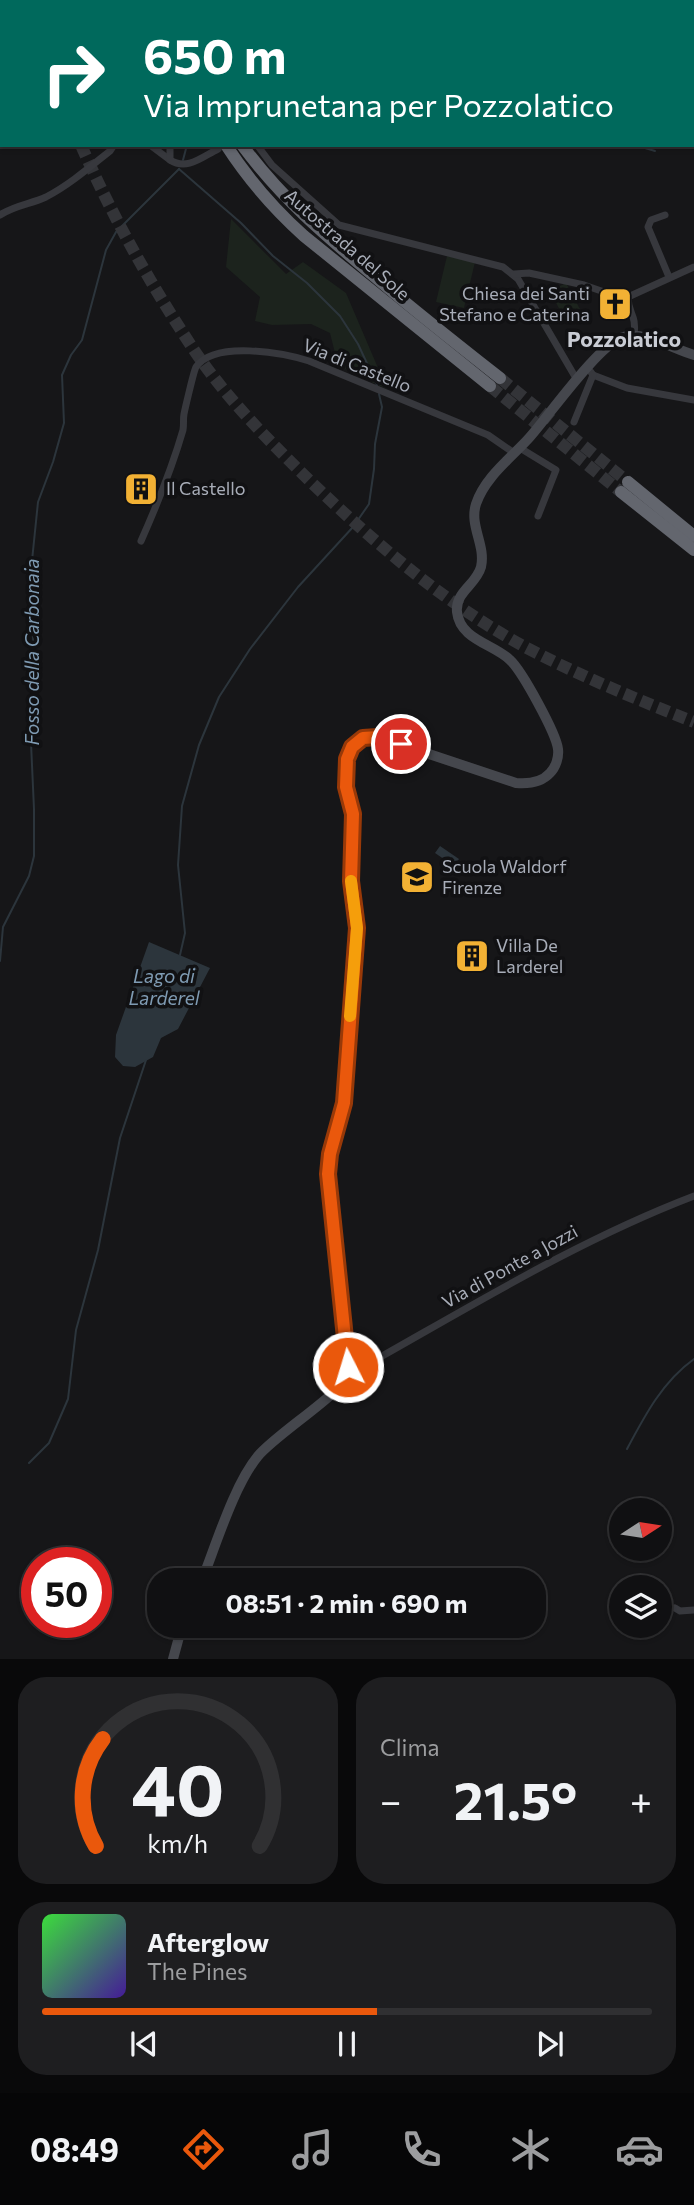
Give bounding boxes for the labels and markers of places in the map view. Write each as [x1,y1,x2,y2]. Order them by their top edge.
place label: Chiesa dei Santi Stefano e Caterina [439,282,590,325]
church icon: Chiesa dei Santi Stefano e Caterina [596,285,634,323]
building icon: Il Castello [122,470,160,508]
place label: Il Castello [166,477,246,499]
pin [371,714,431,774]
place label: Scuola Waldorf Firenze [442,855,567,898]
school or university icon: Scuola Waldorf Firenze [398,858,436,896]
place label: Villa De Larderel [496,934,563,977]
building icon: Villa De Larderel [453,937,491,975]

